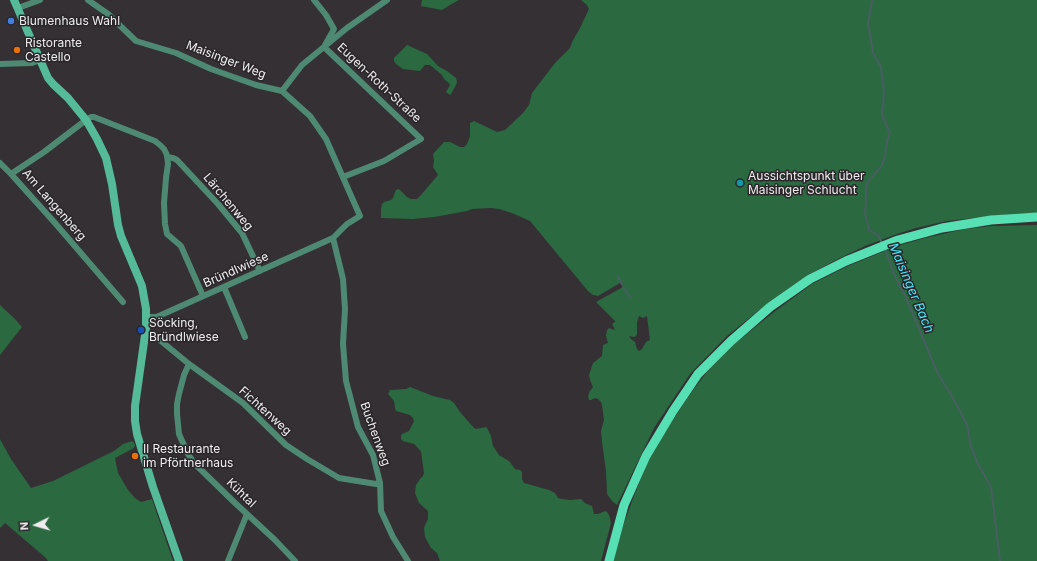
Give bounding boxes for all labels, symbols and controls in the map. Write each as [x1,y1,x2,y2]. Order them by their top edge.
place label: Blumenhaus Wahl [19,14,120,28]
marker: Blumenhaus Wahl [6,16,16,26]
place label: Ristorante Castello [25,36,82,64]
street label: Maisinger Weg [184,38,268,82]
street label: Eugen-Roth-Straße [334,40,424,126]
marker: Ristorante Castello [12,45,22,55]
street label: Am Langenberg [19,166,89,244]
place label: Aussichtspunkt über Maisinger Schlucht [748,169,864,197]
street label: Lärchenweg [200,171,256,233]
marker: Aussichtspunkt über Maisinger Schlucht [735,178,745,188]
water label: Maisinger Bach [885,241,937,335]
street label: Bründlwiese [201,249,271,291]
place label: Söcking, Bründlwiese [149,316,219,344]
marker: Söcking, Bründlwiese [136,325,146,335]
street label: Fichtenweg [236,384,294,438]
street label: Buchenweg [357,400,393,468]
place label: Il Restaurante im Pförtnerhaus [143,442,233,470]
marker: Il Restaurante im Pförtnerhaus [130,451,140,461]
street label: Kühtal [223,475,259,511]
north arrow [16,505,56,545]
text: N [17,521,31,531]

